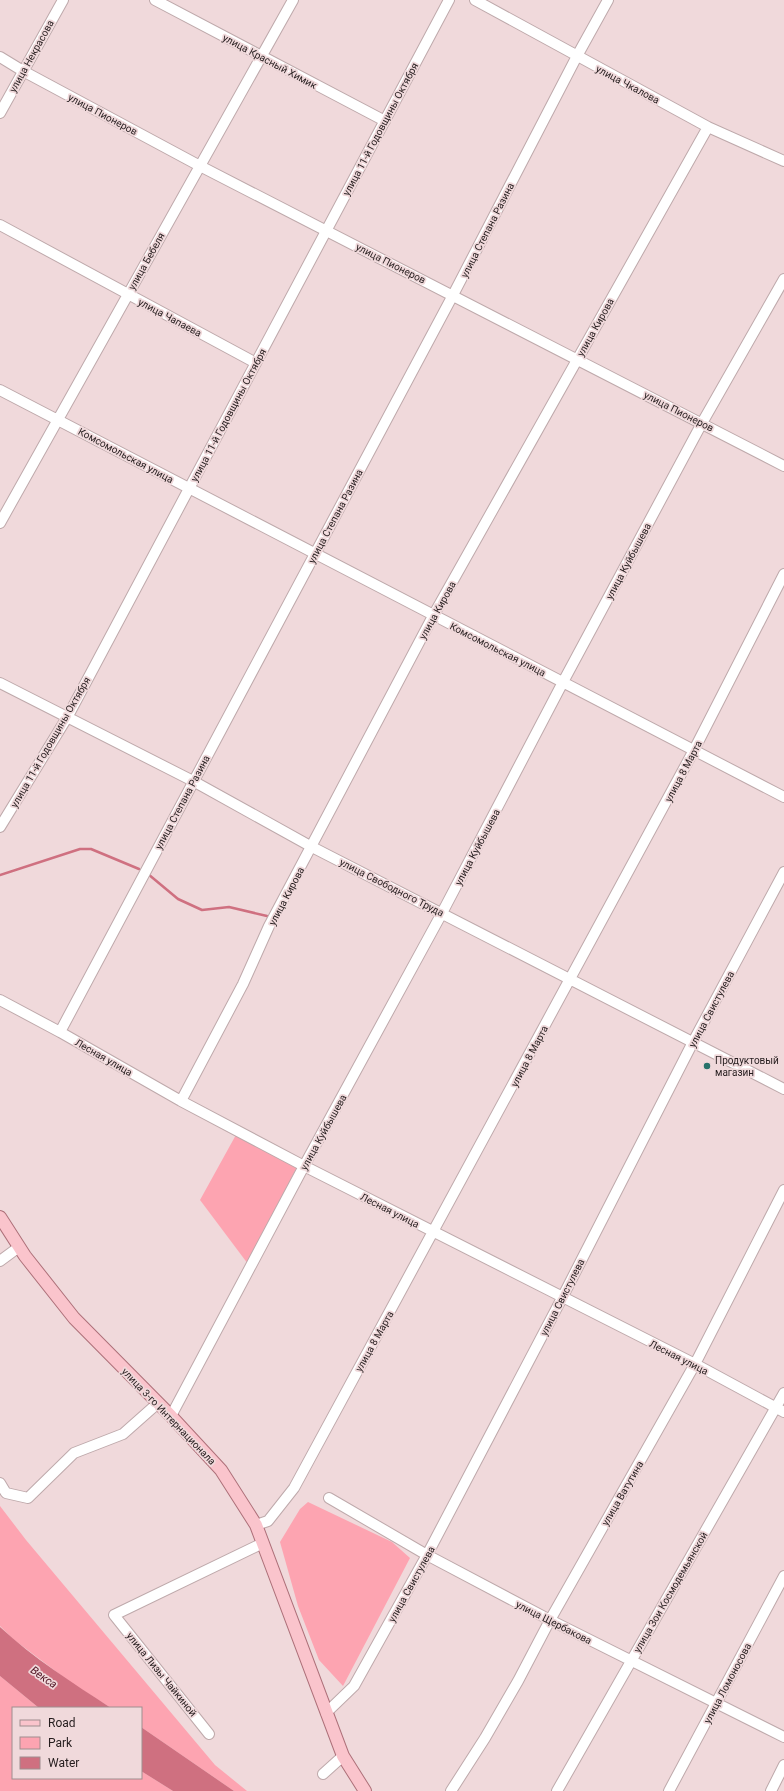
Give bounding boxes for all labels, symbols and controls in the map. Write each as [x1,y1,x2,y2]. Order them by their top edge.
street label: улица Некрасова [7,18,56,94]
street label: улица Красный Химик [221,32,319,91]
street label: улица 11-й Годовщины Октября [341,61,420,198]
street label: улица Чкалова [594,63,661,106]
street label: улица Пионеров [66,92,139,137]
street label: улица Степана Разина [459,181,516,279]
street label: улица Бебеля [126,231,167,292]
street label: улица Пионеров [354,241,428,286]
street label: улица Чапаева [136,296,203,339]
street label: улица Кирова [575,296,616,358]
street label: улица 11-й Годовщины Октября [189,347,268,484]
street label: улица Пионеров [642,389,716,434]
street label: Комсомольская улица [76,426,175,485]
street label: улица Степана Разина [306,467,365,565]
street label: улица Куйбышева [604,521,653,601]
street label: улица Кирова [417,579,458,641]
street label: Комсомольская улица [448,620,548,678]
street label: улица 11-й Годовщины Октября [8,675,92,809]
street label: улица 8 Марта [663,739,704,804]
street label: улица Степана Разина [153,753,212,851]
street label: улица Куйбышева [453,807,502,887]
street label: улица Свободного Труда [338,856,446,919]
street label: улица Кирова [266,865,306,927]
street label: улица Свистулева [687,969,736,1049]
street label: улица 8 Марта [509,1024,550,1089]
street label: Лесная улица [73,1037,134,1078]
place label: Продуктовый магазин [715,1055,779,1078]
marker: Продуктовый магазин [702,1061,712,1071]
street label: улица Куйбышева [298,1093,349,1172]
street label: Лесная улица [359,1191,421,1230]
street label: улица Свистулева [538,1257,587,1338]
street label: улица 8 Марта [353,1309,396,1373]
street label: Лесная улица [648,1338,710,1377]
street label: улица 3-го Интернационала [120,1366,218,1467]
street label: улица Ватутина [599,1459,645,1528]
street label: улица Зои Космодемьянской [631,1530,710,1654]
street label: улица Свистулева [386,1544,437,1624]
street label: улица Щербакова [514,1599,594,1646]
street label: улица Лизы Чайкиной [124,1630,199,1719]
street label: улица Ломоносова [702,1641,753,1725]
water label: Векса [28,1664,60,1691]
legend [12,1707,142,1779]
text: Road [48,1716,76,1730]
text: Park [48,1736,73,1750]
text: Water [48,1756,79,1770]

